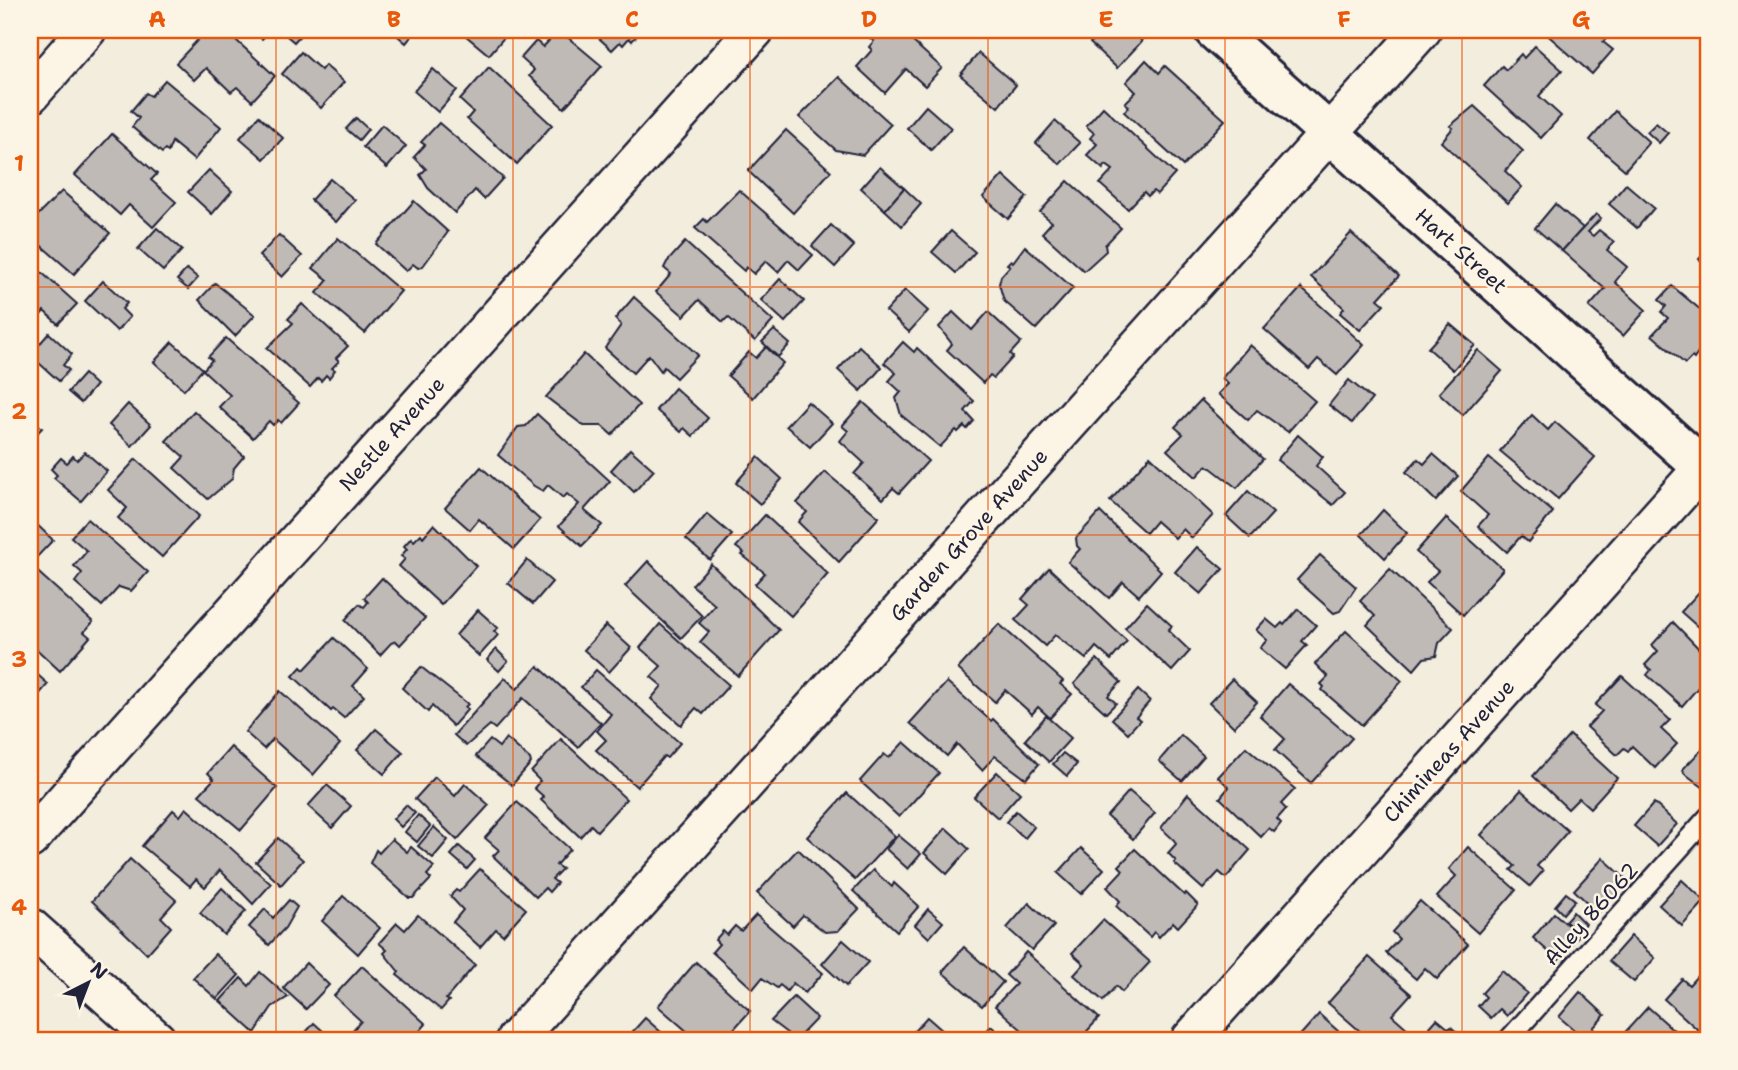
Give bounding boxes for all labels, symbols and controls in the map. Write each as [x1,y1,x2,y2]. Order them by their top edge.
text: A [148,4,166,34]
text: B [387,4,401,34]
text: C [625,4,639,34]
text: D [861,4,877,34]
text: E [1098,4,1114,34]
text: F [1337,4,1351,34]
text: G [1572,4,1591,34]
text: 1 [14,148,24,178]
street label: Hart Street [1409,202,1513,300]
street label: Nestle Avenue [333,371,451,497]
text: 2 [11,396,27,426]
street label: Garden Grove Avenue [884,442,1054,628]
text: 3 [11,644,27,674]
street label: Chimineas Avenue [1377,673,1521,829]
street label: Alley 86062 [1537,857,1645,971]
text: 4 [11,892,27,922]
north arrow [52,948,122,1018]
text: N [85,956,113,985]

